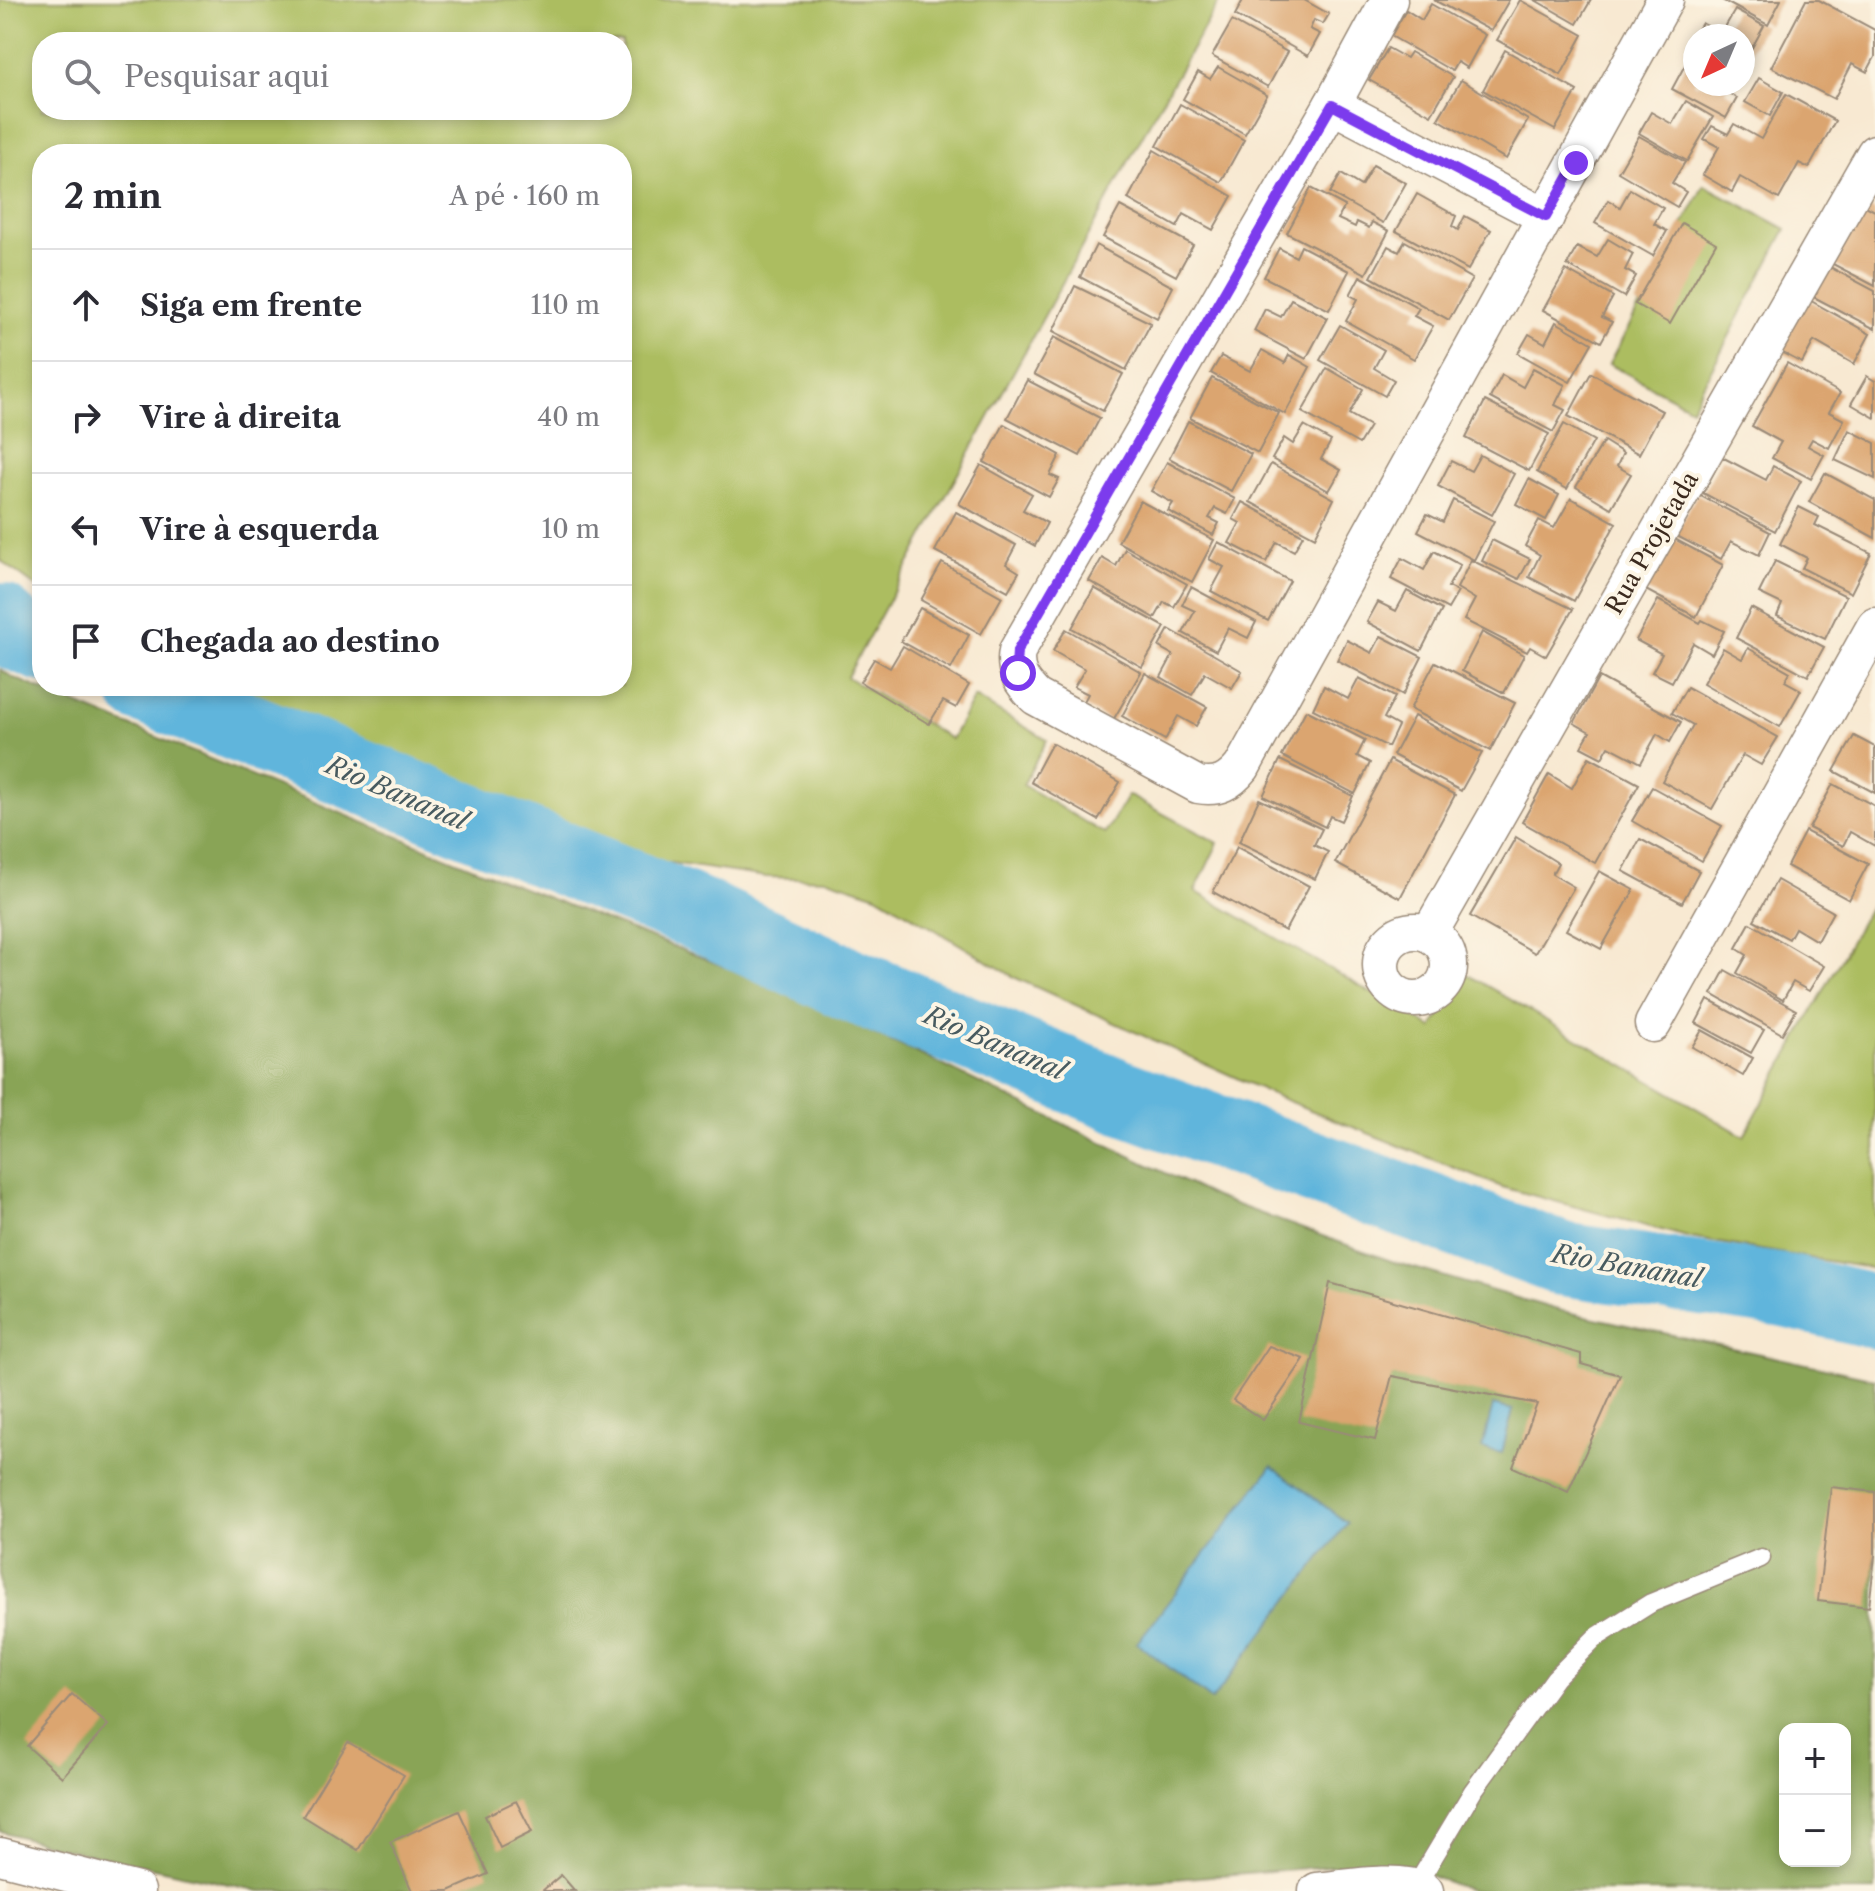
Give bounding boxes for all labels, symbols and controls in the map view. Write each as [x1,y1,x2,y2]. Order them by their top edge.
north arrow [1683,24,1755,96]
search box [32,32,632,120]
icon: search [60,54,104,98]
text: Pesquisar aqui [124,58,329,95]
route end [1558,145,1594,181]
text: 2 min [64,175,162,217]
text: A pé · 160 m [449,180,600,212]
icon: ahead [64,283,108,327]
text: Siga em frente [140,287,362,324]
text: 110 m [531,289,600,321]
icon: right [64,395,108,439]
text: Vire à direita [140,399,341,436]
text: 40 m [537,401,600,433]
street label: Rua Projetada [1599,466,1704,619]
icon: left [64,507,108,551]
text: Vire à esquerda [140,511,379,548]
text: 10 m [541,513,600,545]
icon: arrive [64,619,108,663]
text: Chegada ao destino [140,623,440,660]
route start [1000,655,1036,691]
water label: Rio Bananal [319,748,475,838]
water label: Rio Bananal [917,998,1073,1088]
water label: Rio Bananal [1548,1237,1707,1295]
map controls [1779,1723,1851,1867]
button: + [1779,1723,1851,1795]
button: − [1779,1795,1851,1867]

